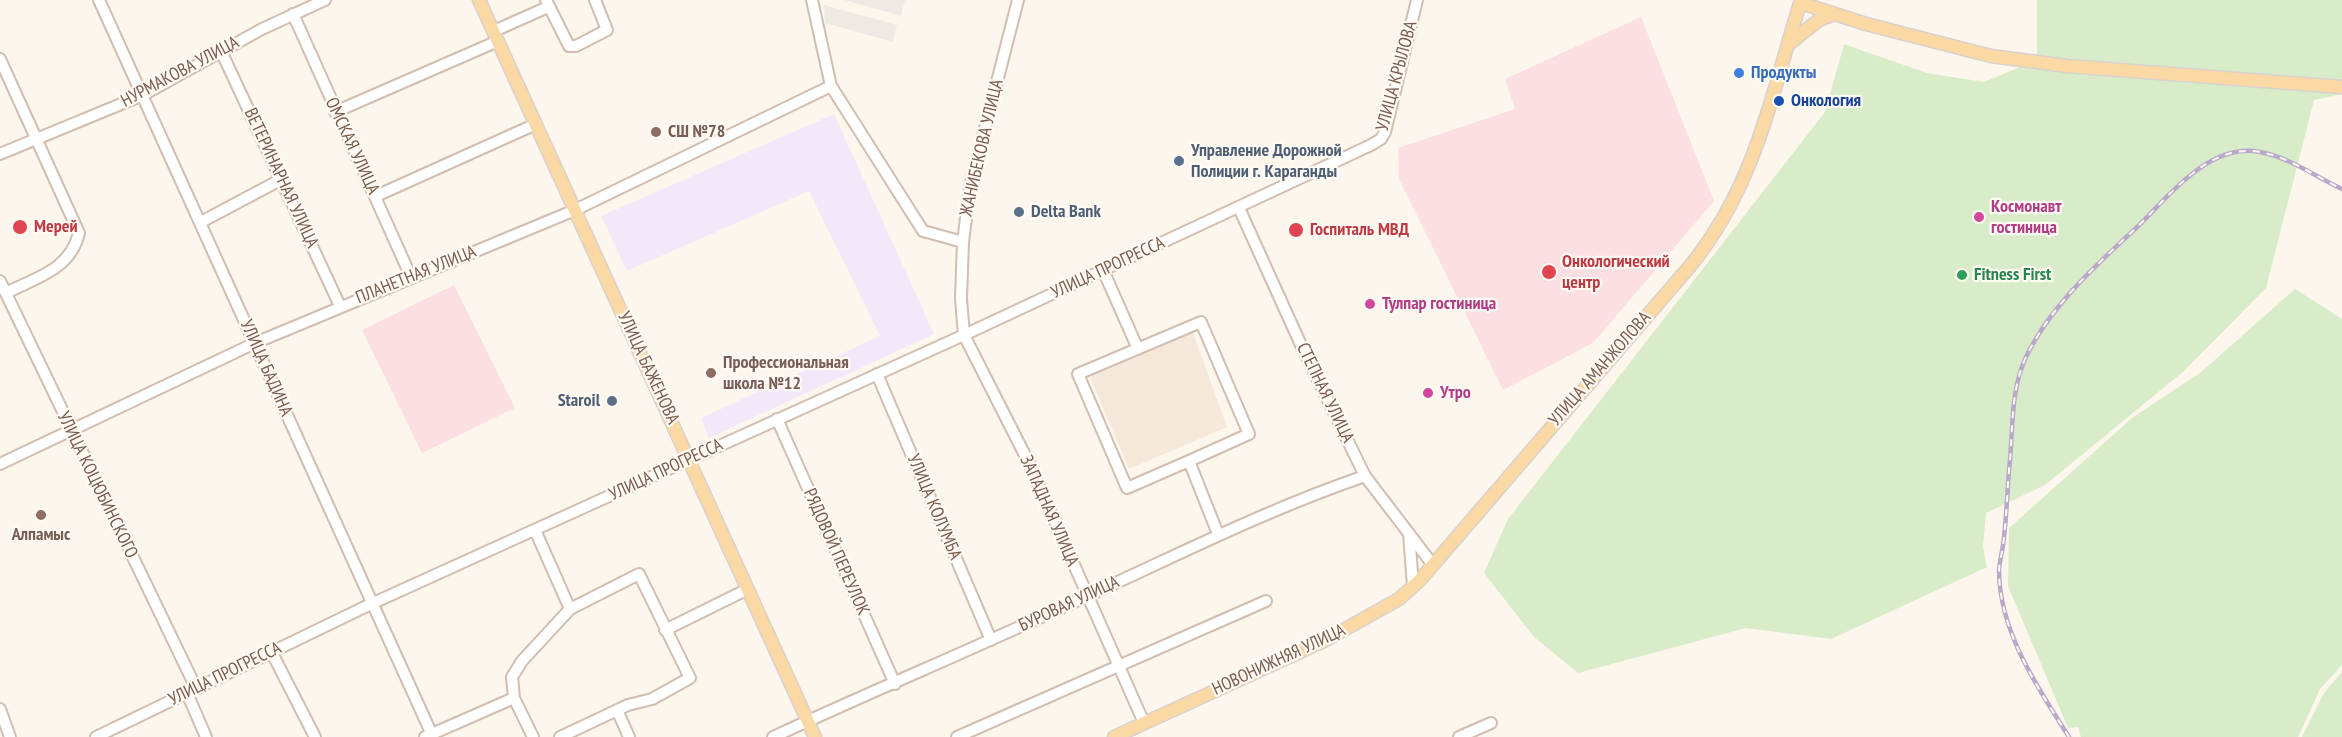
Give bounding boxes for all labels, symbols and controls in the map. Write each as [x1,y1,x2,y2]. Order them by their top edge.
street label: УЛИЦА КРЫЛОВА [1372,19,1422,133]
street label: НУРМАКОВА УЛИЦА [117,32,243,112]
place label: Продукты [1751,62,1816,84]
marker: Продукты [1732,66,1746,80]
street label: ЖАНИБЕКОВА УЛИЦА [956,77,1008,219]
place label: Онкология [1791,90,1861,112]
street label: ОМСКАЯ УЛИЦА [320,94,384,198]
marker: Онкология [1772,94,1786,108]
street label: ВЕТЕРИНАРНАЯ УЛИЦА [239,105,323,251]
place label: СШ №78 [668,121,725,143]
marker: СШ №78 [649,125,663,139]
place label: Управление Дорожной Полиции г. Караганды [1191,140,1342,182]
marker: Управление Дорожной Полиции г. Караганды [1172,154,1186,168]
place label: Космонавт гостиница [1991,196,2061,238]
place label: Delta Bank [1031,201,1101,223]
marker: Delta Bank [1012,205,1026,219]
marker: Космонавт гостиница [1972,210,1986,224]
place label: Мерей [34,216,78,238]
marker: Мерей [11,218,29,236]
place label: Госпиталь МВД [1310,219,1409,241]
marker: Госпиталь МВД [1287,221,1305,239]
street label: УЛИЦА ПРОГРЕССА [1048,232,1168,304]
street label: ПЛАНЕТНАЯ УЛИЦА [353,241,479,309]
place label: Онкологический центр [1562,251,1670,294]
marker: Онкологический центр [1540,263,1558,281]
place label: Fitness First [1974,264,2051,286]
marker: Fitness First [1955,268,1969,282]
place label: Тулпар гостиница [1382,293,1496,315]
marker: Тулпар гостиница [1363,297,1377,311]
street label: УЛИЦА АМАНЖОЛОВА [1544,307,1656,431]
street label: УЛИЦА БАЖЕНОВА [613,308,683,428]
street label: УЛИЦА БАДИНА [235,317,297,419]
street label: СТЕПНАЯ УЛИЦА [1292,340,1358,446]
place label: Профессиональная школа №12 [723,352,849,394]
marker: Профессиональная школа №12 [704,366,718,380]
place label: Утро [1440,382,1471,404]
marker: Утро [1421,386,1435,400]
place label: Staroil [558,390,600,412]
marker: Staroil [605,394,619,408]
street label: УЛИЦА КОЦЮБИНСКОГО [52,408,142,562]
street label: УЛИЦА ПРОГРЕССА [606,434,726,506]
street label: УЛИЦА КОЛУМБА [902,451,966,563]
street label: ЗАПАДНАЯ УЛИЦА [1015,452,1083,570]
street label: РЯДОВОЙ ПЕРЕУЛОК [798,485,874,619]
marker: Алпамыс [34,508,48,522]
place label: Алпамыс [12,524,70,546]
street label: БУРОВАЯ УЛИЦА [1015,571,1123,637]
street label: НОВОНИЖНЯЯ УЛИЦА [1209,620,1349,700]
street label: УЛИЦА ПРОГРЕССА [165,637,285,711]

